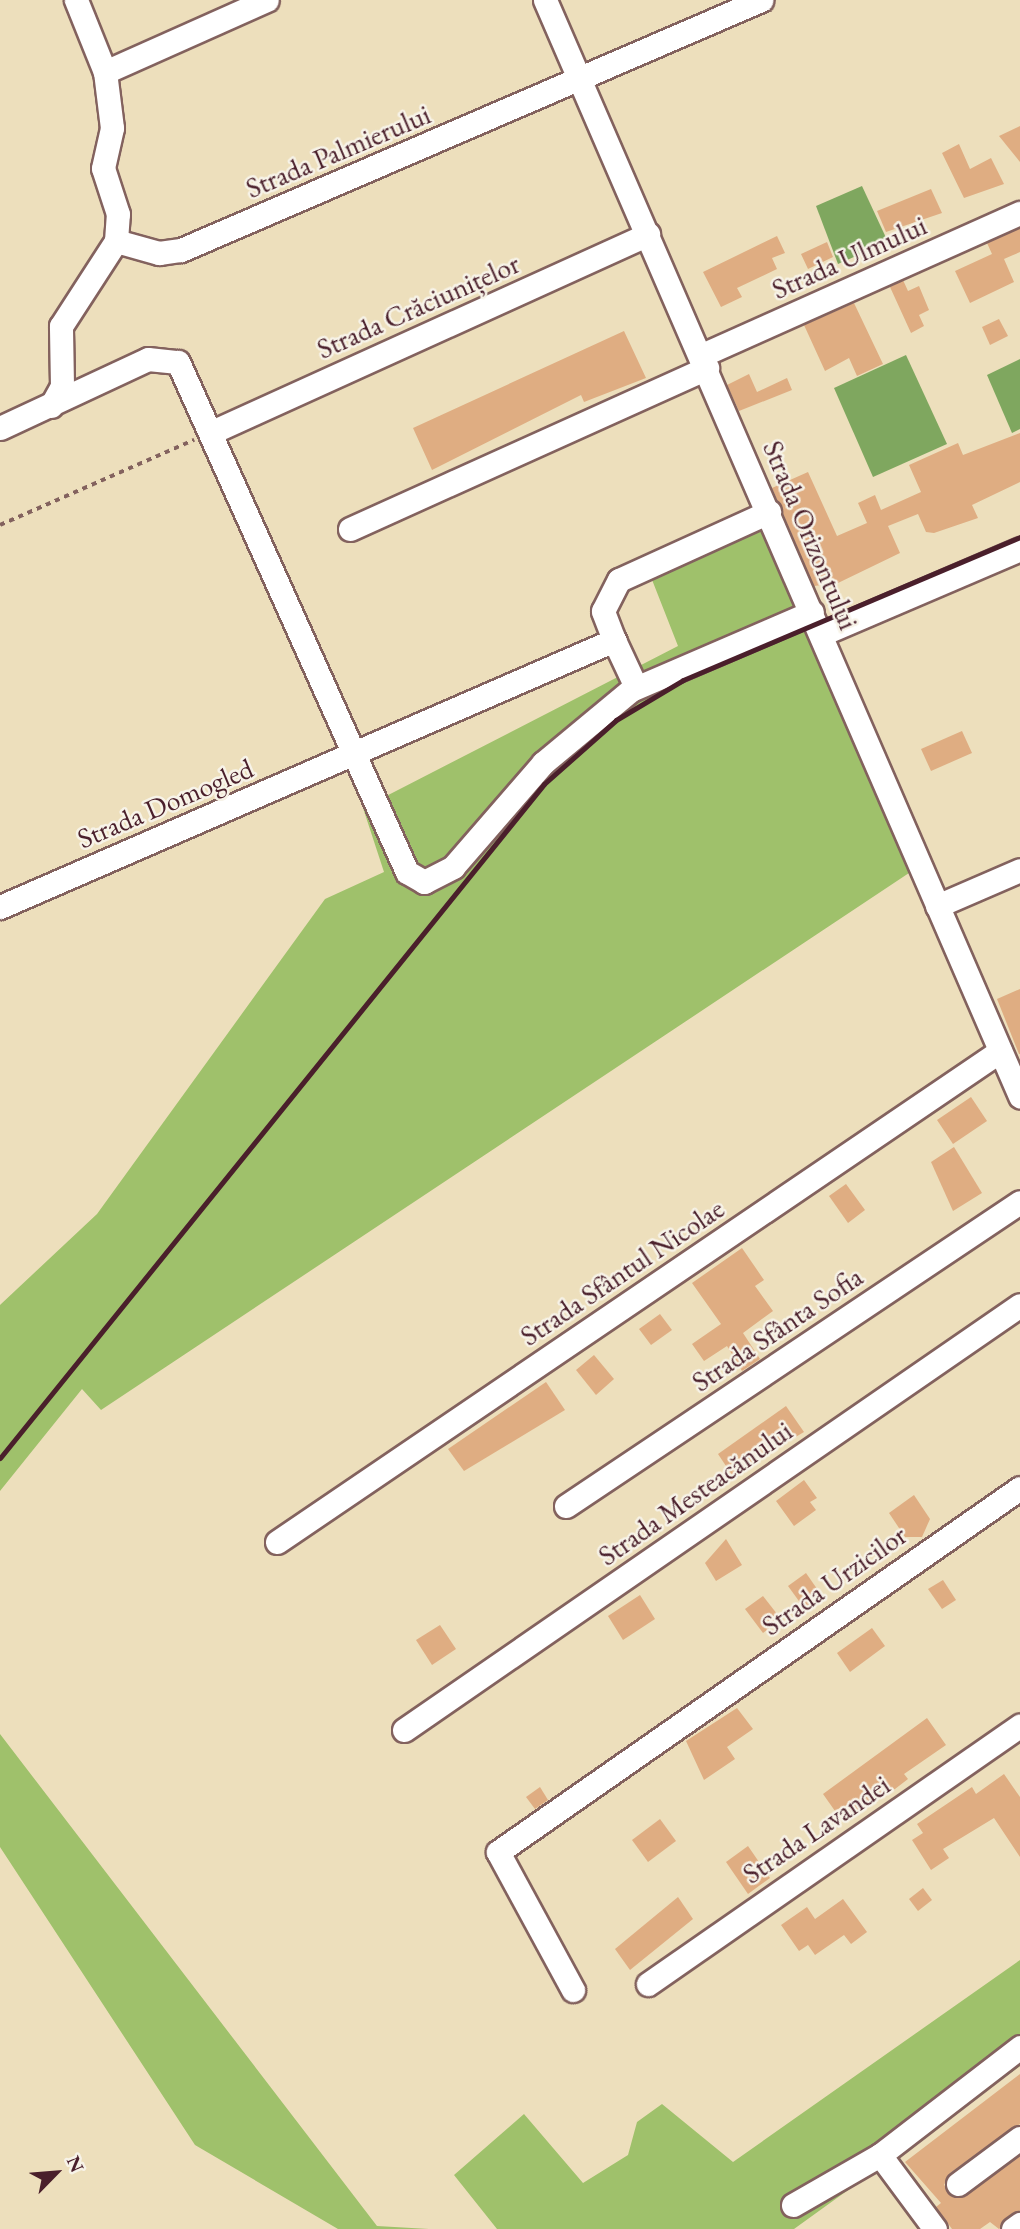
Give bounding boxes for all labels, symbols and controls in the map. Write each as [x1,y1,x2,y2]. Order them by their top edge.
street label: Strada Palmierului [241,97,435,205]
street label: Strada Ulmului [767,208,931,306]
street label: Strada Crăciunițelor [312,246,524,366]
street label: Strada Orizontului [756,435,866,635]
street label: Strada Domogled [72,751,258,855]
street label: Strada Sfântul Nicolae [514,1191,730,1353]
street label: Strada Sfânta Sofia [685,1260,869,1398]
street label: Strada Mesteacănului [592,1414,798,1572]
street label: Strada Urzicilor [755,1518,913,1642]
street label: Strada Lavandei [736,1768,896,1890]
north arrow [21,2138,91,2208]
text: N [61,2152,90,2176]

